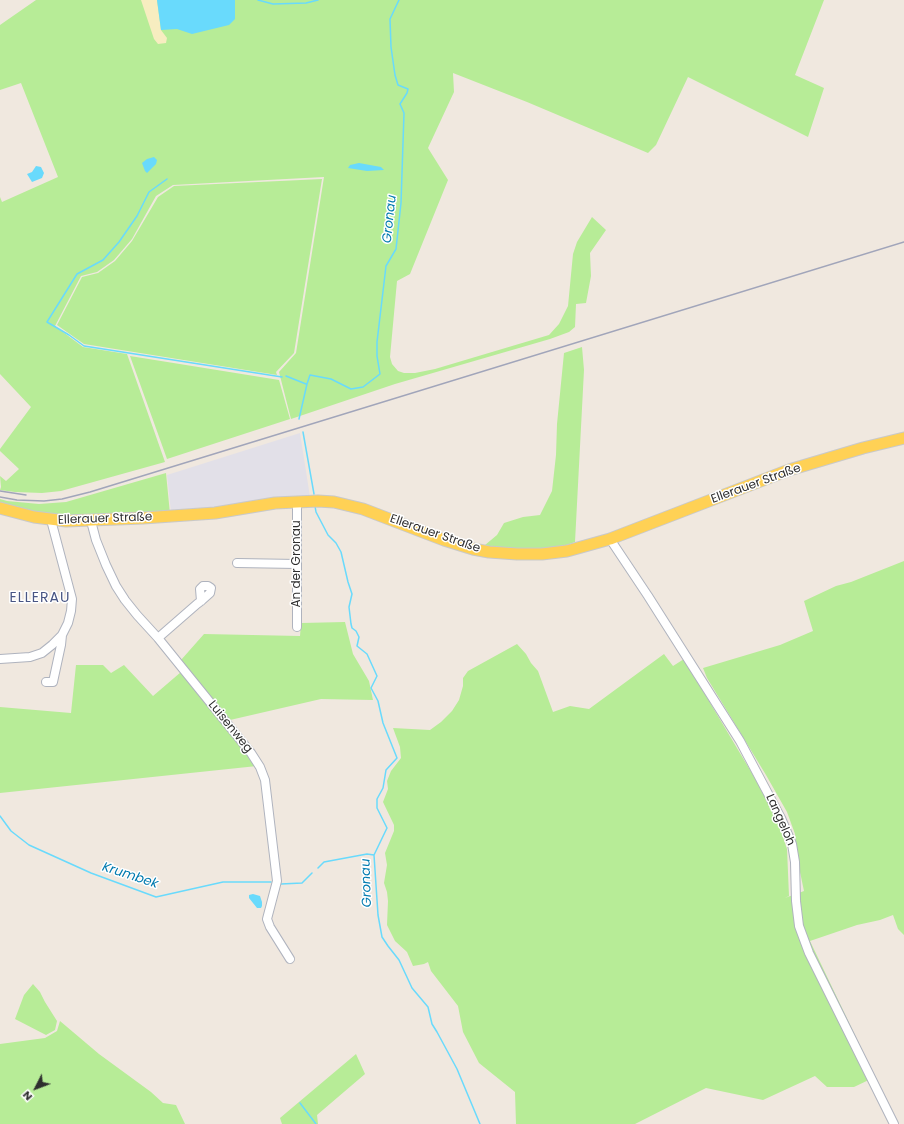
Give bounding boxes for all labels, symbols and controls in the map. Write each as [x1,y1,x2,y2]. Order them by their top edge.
water label: Gronau [380,194,400,244]
street label: Ellerauer Straße [709,461,803,507]
street label: Ellerauer Straße [58,510,152,528]
street label: Ellerauer Straße [388,512,482,556]
street label: An der Gronau [290,520,304,608]
district label: ELLERAU [10,590,70,606]
street label: Luisenweg [205,698,255,756]
street label: Langeloh [762,792,798,848]
water label: Gronau [358,858,376,908]
water label: Krumbek [100,860,160,892]
north arrow [16,1068,56,1108]
text: N [18,1088,36,1104]

